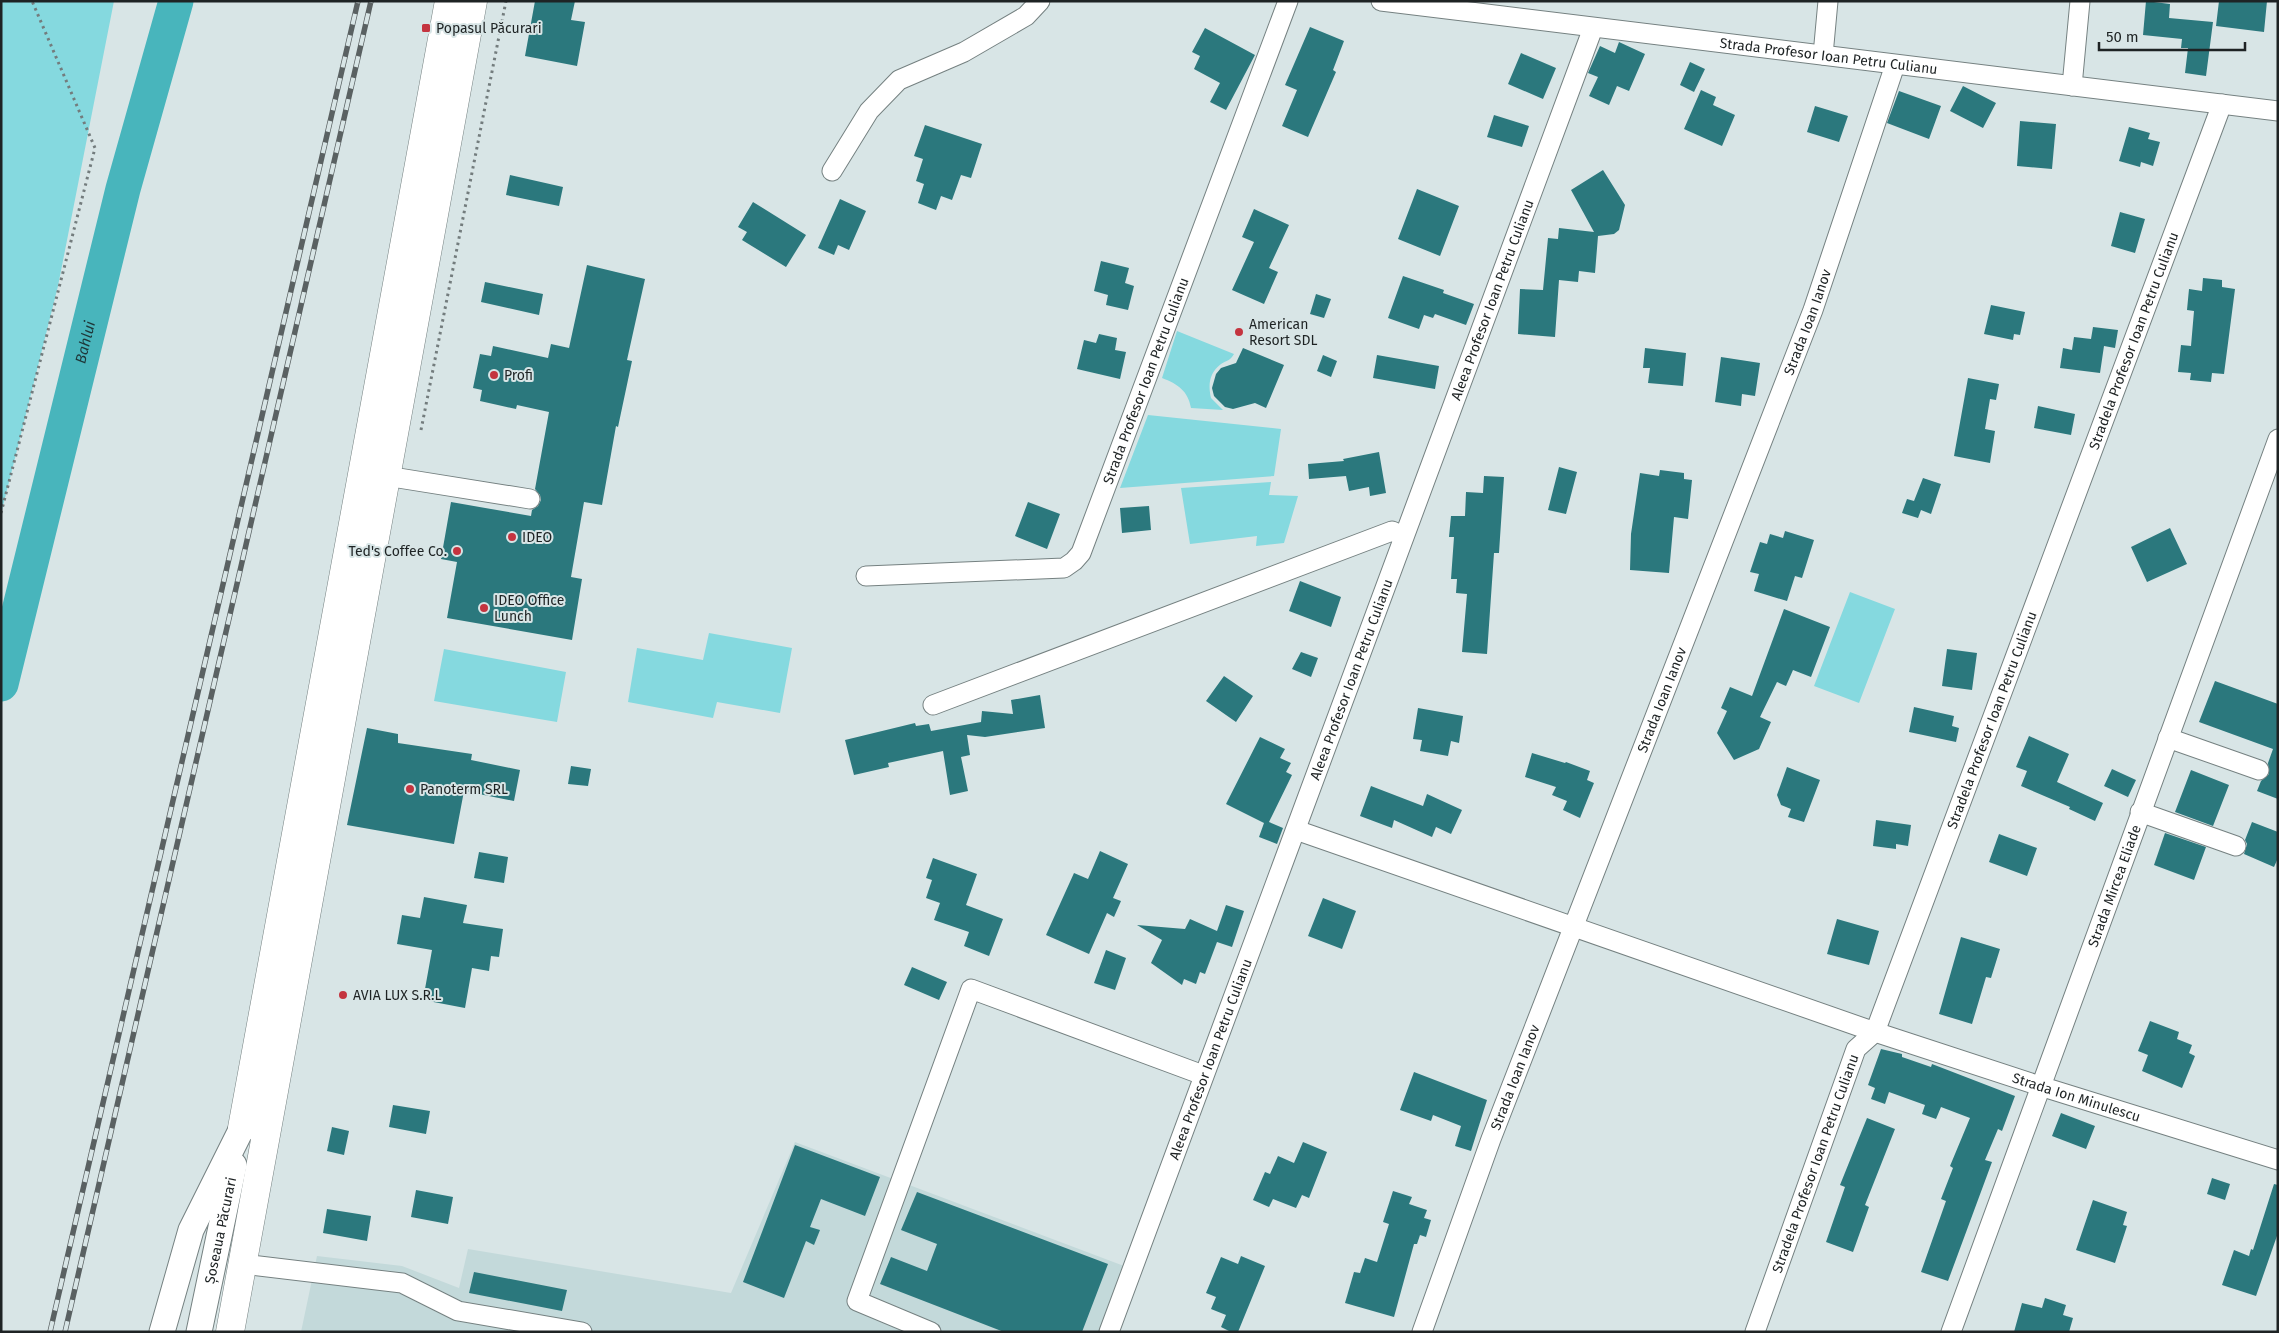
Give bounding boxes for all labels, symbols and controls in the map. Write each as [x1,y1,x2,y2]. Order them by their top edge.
place label: Popasul Păcurari [436,20,542,37]
scale bar [2099,20,2245,52]
marker: Popasul Păcurari [420,22,432,34]
text: 50 m [2106,28,2139,46]
street label: Strada Profesor Ioan Petru Culianu [1719,35,1938,78]
street label: Aleea Profesor Ioan Petru Culianu [1448,197,1538,403]
street label: Stradela Profesor Ioan Petru Culianu [2086,230,2182,452]
street label: Strada Ioan Ianov [1781,267,1835,378]
street label: Strada Profesor Ioan Petru Culianu [1100,275,1193,487]
place label: American Resort SDL [1249,316,1317,349]
water label: Bahlui [71,319,99,365]
marker: American Resort SDL [1233,326,1245,338]
place label: Profi [504,367,533,384]
marker: Profi [488,369,500,381]
place label: IDEO [522,529,552,546]
marker: IDEO [506,531,518,543]
place label: Ted's Coffee Co. [348,543,447,560]
marker: Ted's Coffee Co. [451,545,463,557]
street label: Aleea Profesor Ioan Petru Culianu [1307,577,1397,782]
place label: IDEO Office Lunch [494,592,564,625]
marker: IDEO Office Lunch [478,602,490,614]
street label: Stradela Profesor Ioan Petru Culianu [1944,609,2041,831]
street label: Strada Ioan Ianov [1634,645,1690,755]
place label: Panoterm SRL [420,781,508,798]
marker: Panoterm SRL [404,783,416,795]
street label: Strada Mircea Eliade [2085,823,2145,950]
street label: Aleea Profesor Ioan Petru Culianu [1166,957,1256,1162]
place label: AVIA LUX S.R.L [353,987,441,1004]
marker: AVIA LUX S.R.L [337,989,349,1001]
street label: Strada Ioan Ianov [1487,1022,1544,1133]
street label: Stradela Profesor Ioan Petru Culianu [1769,1052,1862,1275]
street label: Strada Ion Minulescu [2010,1070,2143,1126]
street label: Șoseaua Păcurari [201,1175,240,1285]

